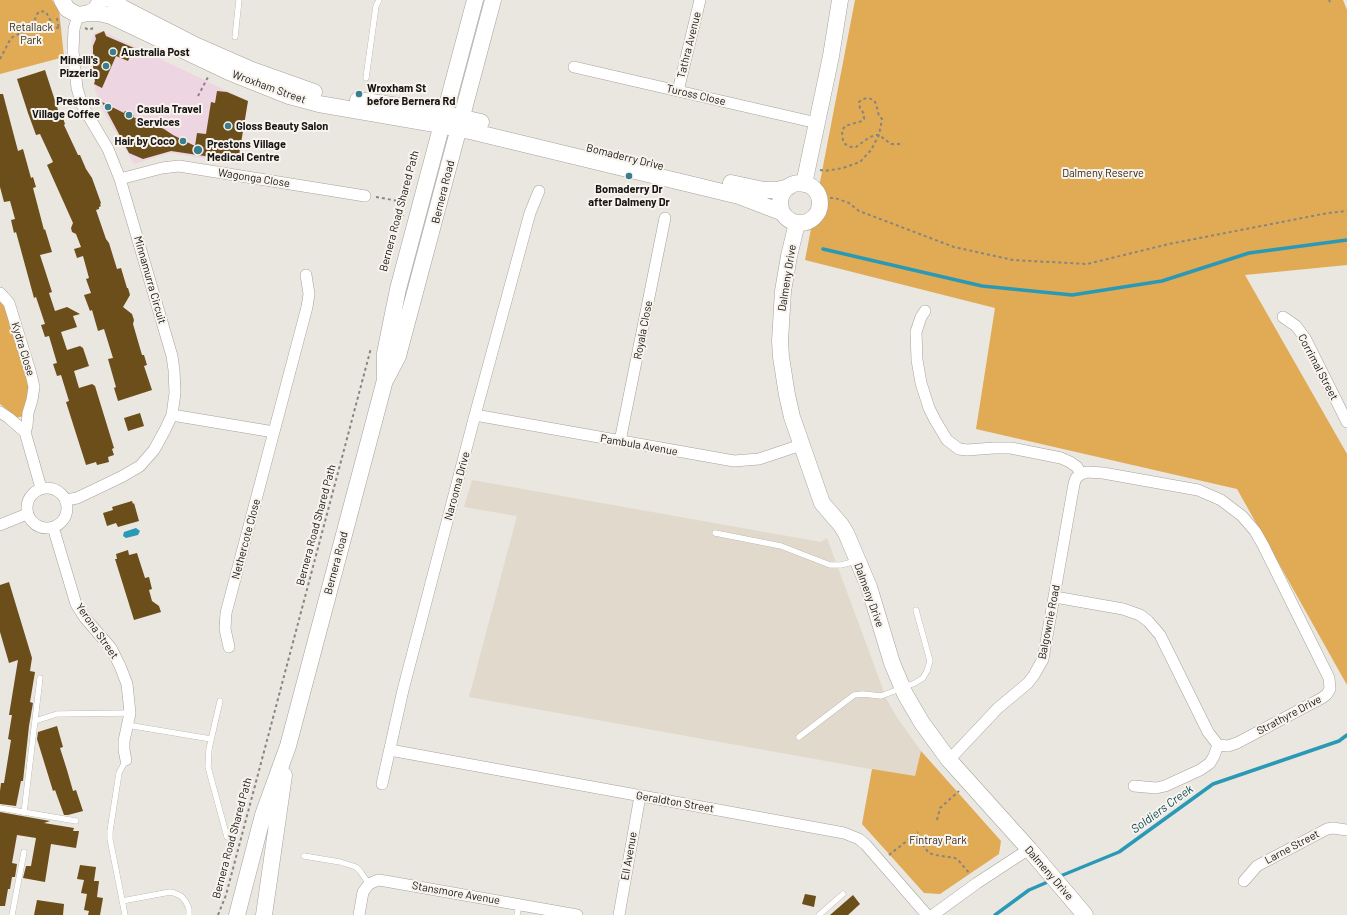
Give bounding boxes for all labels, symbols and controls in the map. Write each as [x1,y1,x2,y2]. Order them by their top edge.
street label: Tathra Avenue [674,10,704,80]
park label: Retallack Park [9,20,53,46]
place label: Australia Post [121,45,190,59]
marker: Australia Post [108,47,118,57]
place label: Minelli's Pizzeria [60,53,98,79]
marker: Minelli's Pizzeria [101,61,111,71]
street label: Wroxham Street [230,68,308,106]
place label: Wroxham St before Bernera Rd [367,81,455,107]
street label: Tuross Close [665,82,727,108]
marker: Wroxham St before Bernera Rd [354,89,364,99]
place label: Prestons Village Coffee [32,94,100,120]
marker: Prestons Village Coffee [103,102,113,112]
place label: Casula Travel Services [137,102,201,128]
marker: Casula Travel Services [124,110,134,120]
place label: Gloss Beauty Salon [236,119,328,133]
marker: Gloss Beauty Salon [223,121,233,131]
place label: Hair by Coco [115,134,175,148]
marker: Hair by Coco [178,136,188,146]
place label: Prestons Village Medical Centre [207,137,286,163]
street label: Bomaderry Drive [585,141,665,173]
marker: Prestons Village Medical Centre [192,144,204,156]
street label: Bernera Road Shared Path [376,149,422,273]
street label: Bernera Road [429,159,457,225]
street label: Wagonga Close [217,166,291,190]
park label: Dalmeny Reserve [1062,166,1144,180]
marker: Bomaderry Dr after Dalmeny Dr [624,171,634,181]
place label: Bomaderry Dr after Dalmeny Dr [588,182,670,208]
street label: Minnamurra Circuit [131,235,169,325]
street label: Dalmeny Drive [775,244,799,312]
street label: Royala Close [631,299,655,361]
street label: Kydra Close [9,321,37,377]
street label: Corrimal Street [1295,332,1341,402]
street label: Pambula Avenue [599,432,679,458]
street label: Narooma Drive [442,450,472,522]
street label: Bernera Road Shared Path [293,463,339,587]
street label: Nethercote Close [229,497,263,581]
street label: Bernera Road [321,530,351,596]
street label: Dalmeny Drive [851,561,887,629]
street label: Balgownie Road [1035,584,1063,660]
street label: Yerona Street [73,601,121,661]
street label: Strathyre Drive [1254,692,1324,738]
street label: Bernera Road Shared Path [209,776,255,900]
water label: Soldiers Creek [1128,782,1196,836]
street label: Geraldton Street [635,789,715,815]
street label: Larne Street [1262,827,1322,867]
street label: Ell Avenue [618,831,640,881]
park label: Fintray Park [909,833,967,847]
street label: Dalmeny Drive [1022,843,1076,903]
street label: Stansmore Avenue [411,879,501,907]

